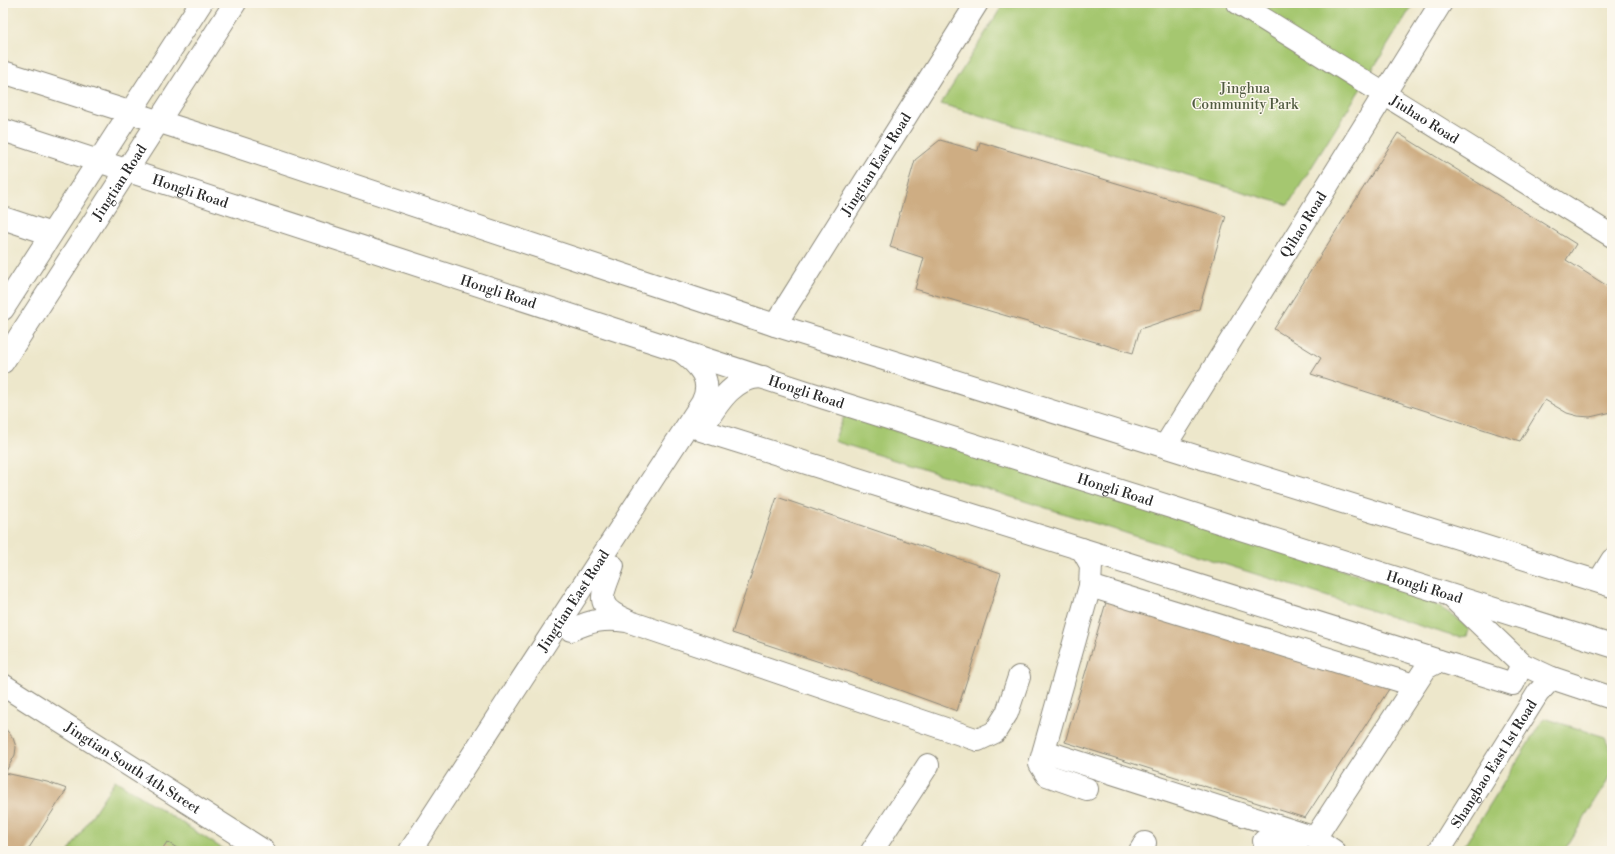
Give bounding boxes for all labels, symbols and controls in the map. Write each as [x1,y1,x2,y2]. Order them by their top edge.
park label: Jinghua Community Park [1192,80,1299,114]
street label: Jiuhao Road [1386,91,1462,148]
street label: Jingtian East Road [837,110,916,220]
street label: Jingtian Road [88,141,151,225]
street label: Hongli Road [150,171,230,213]
street label: Qihao Road [1277,189,1331,261]
street label: Hongli Road [458,272,538,313]
street label: Hongli Road [766,372,846,414]
street label: Hongli Road [1075,470,1155,511]
street label: Jingtian East Road [534,547,614,656]
street label: Hongli Road [1384,567,1464,608]
street label: Shangbao East 1st Road [1447,697,1542,832]
street label: Jingtian South 4th Street [60,718,204,818]

